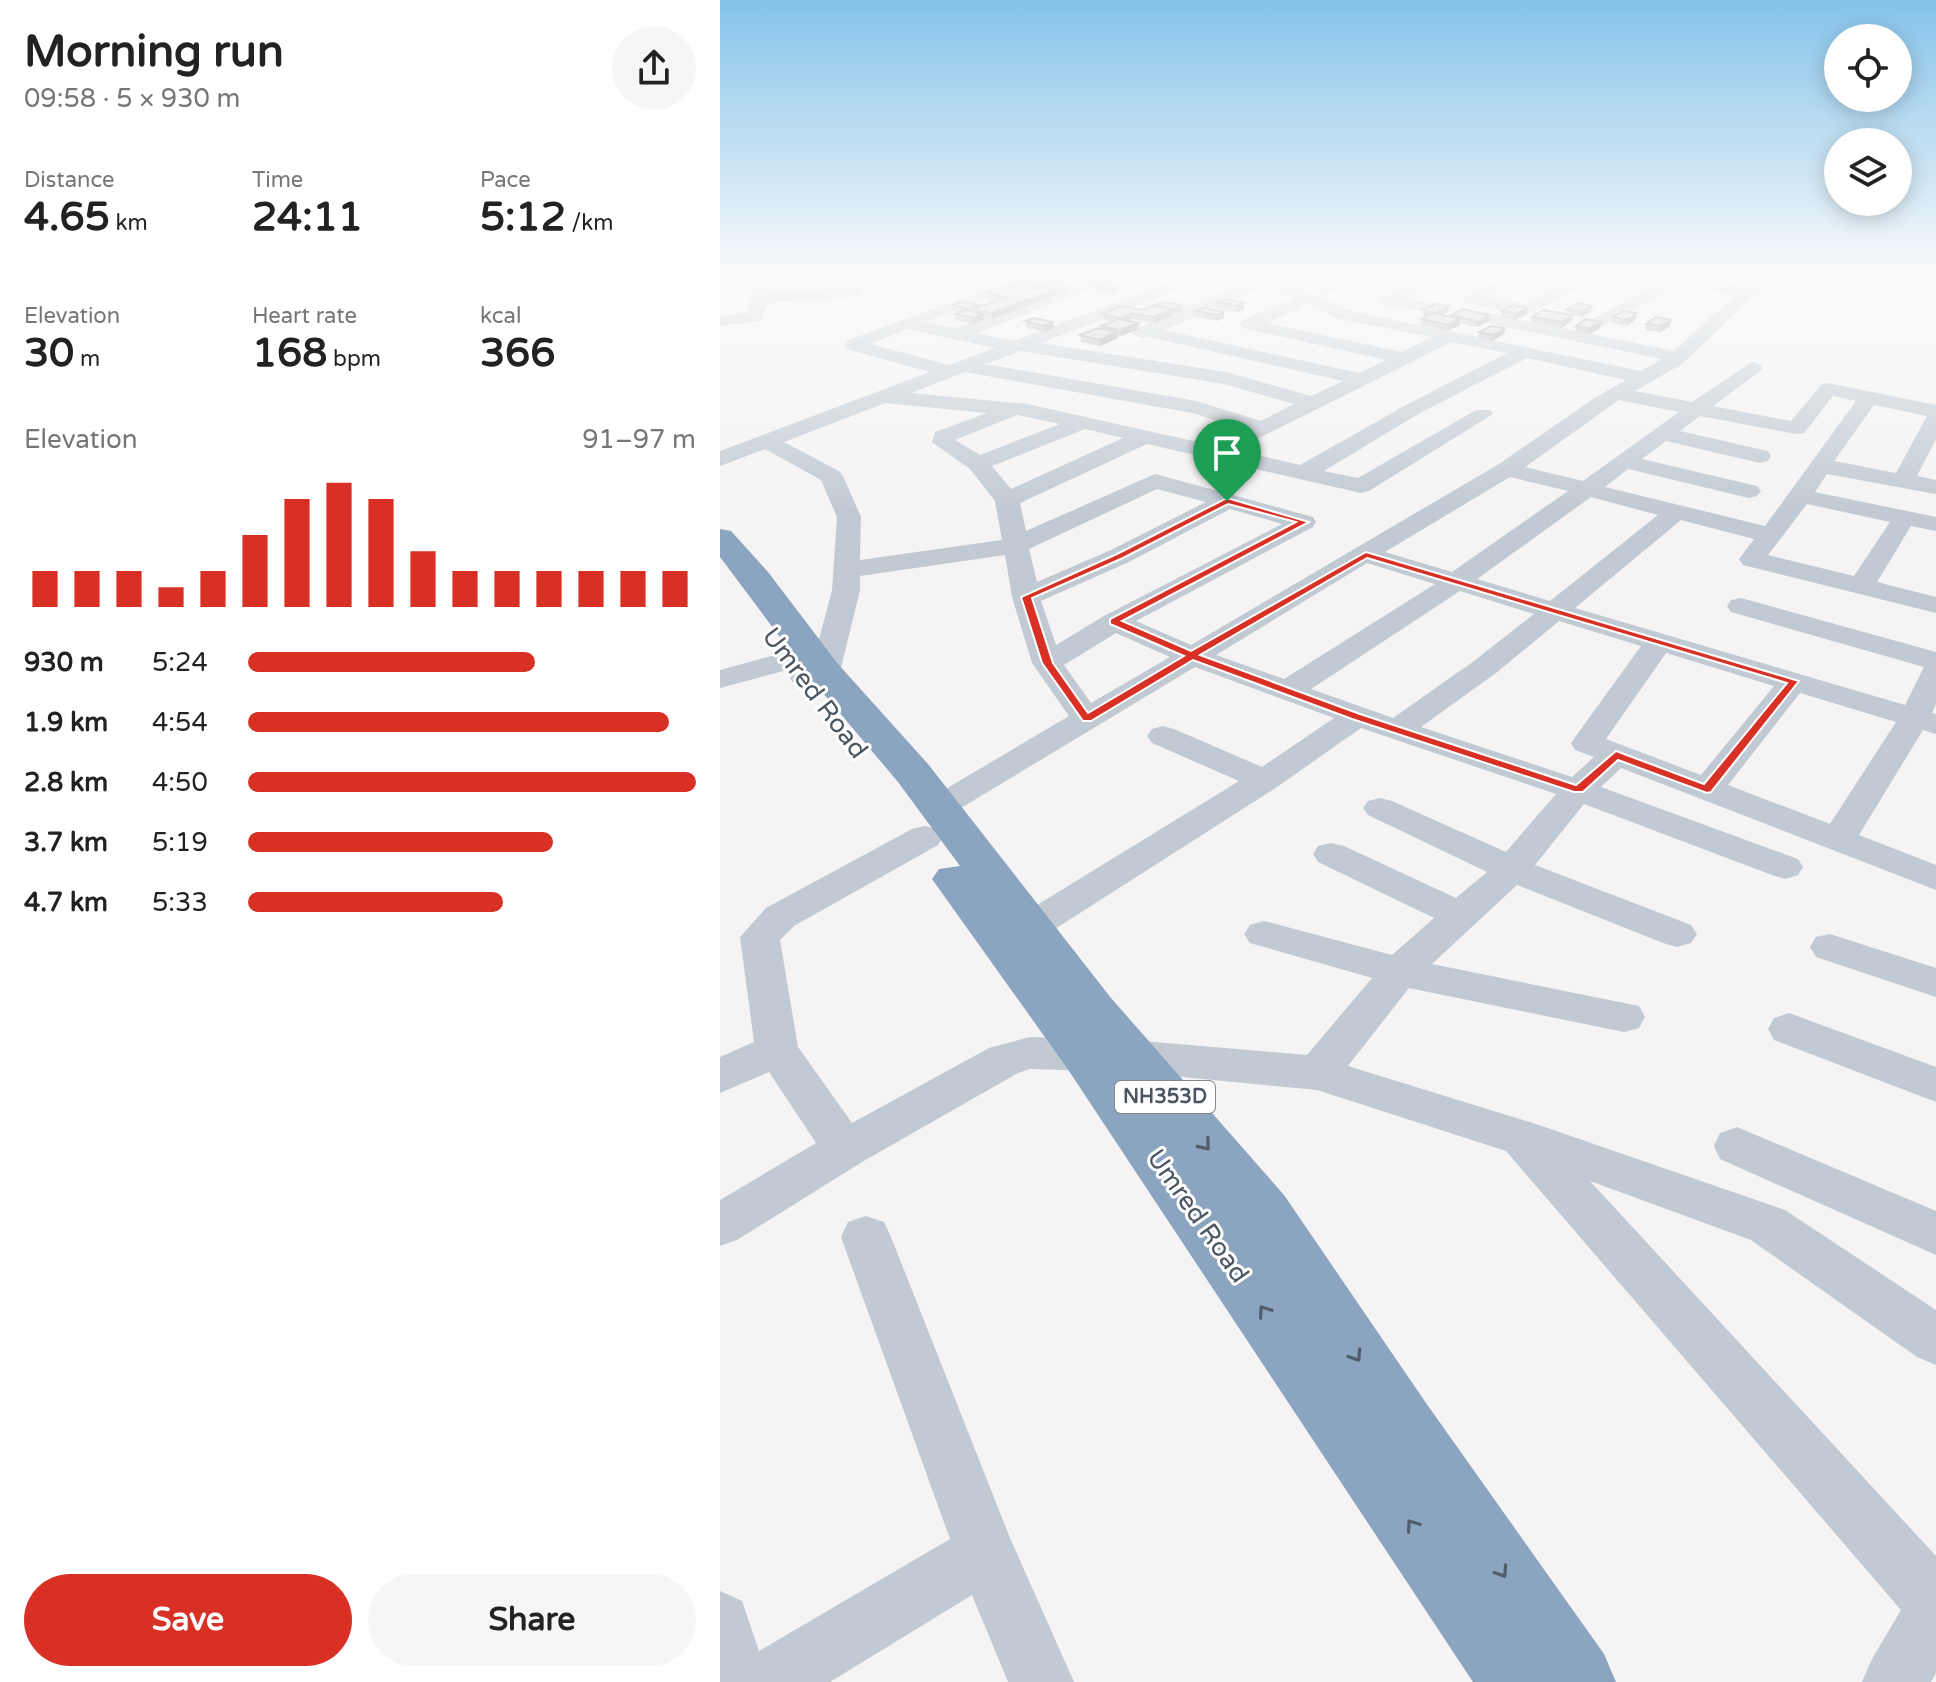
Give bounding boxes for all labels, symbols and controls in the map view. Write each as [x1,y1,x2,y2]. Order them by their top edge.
map controls [1824,24,1912,216]
button: locate [1824,24,1912,112]
text: Morning run [24,26,284,79]
button: share [612,26,696,110]
text: 09:58 · 5 × 930 m [24,83,240,114]
button: layers [1824,128,1912,216]
text: Distance [24,167,115,193]
text: Time [252,167,303,193]
text: Pace [480,167,531,193]
text: 4.65 [24,193,110,241]
text: 24:11 [252,193,363,241]
text: 5:12 [480,193,566,241]
text: km [110,210,148,236]
text: /km [566,210,613,236]
text: Elevation [24,303,120,329]
text: Heart rate [252,303,357,329]
text: kcal [480,303,521,329]
text: 30 [24,329,74,377]
text: 168 [252,329,327,377]
text: 366 [480,329,555,377]
text: m [74,346,100,372]
text: bpm [327,346,381,372]
pin [1193,419,1261,501]
text: Elevation [24,424,138,455]
text: 91–97 m [582,424,696,455]
icon: arrive [1205,431,1249,475]
street label: Umred Road [756,621,874,765]
text: 930 m [24,647,104,678]
text: 5:24 [152,647,208,678]
text: 1.9 km [24,707,108,738]
text: 4:54 [152,707,208,738]
text: 2.8 km [24,767,108,798]
text: 4:50 [152,767,208,798]
text: 3.7 km [24,827,108,858]
text: 5:19 [152,827,208,858]
text: 4.7 km [24,887,108,918]
text: 5:33 [152,887,208,918]
road number: NH353D [1115,1081,1215,1113]
one-way arrow [1195,1136,1210,1151]
street label: Umred Road [1141,1143,1255,1289]
one-way arrow [1259,1306,1274,1320]
one-way arrow [1347,1348,1362,1362]
one-way arrow [1407,1520,1422,1534]
one-way arrow [1492,1563,1507,1577]
button: Save [24,1574,352,1666]
button: Share [368,1574,696,1666]

